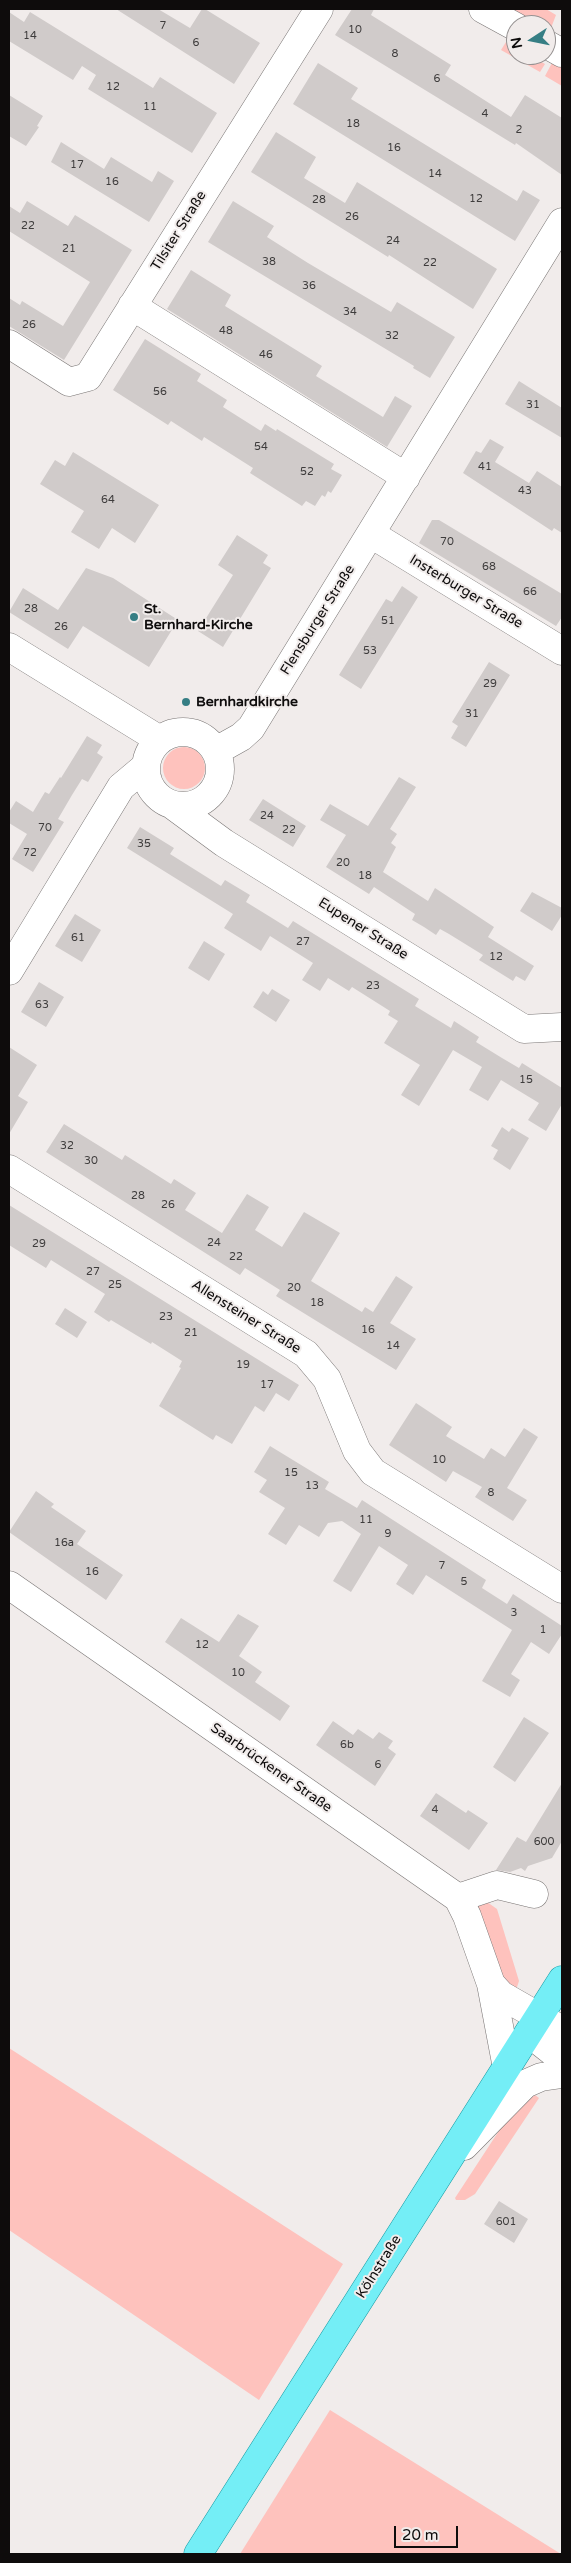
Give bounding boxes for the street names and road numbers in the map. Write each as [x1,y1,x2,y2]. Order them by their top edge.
street label: Tilsiter Straße [148,188,210,274]
street label: Insterburger Straße [406,552,526,632]
street label: Flensburger Straße [277,562,359,678]
street label: Eupener Straße [315,895,411,963]
street label: Allensteiner Straße [188,1277,304,1357]
street label: Saarbrückener Straße [207,1720,335,1816]
street label: Kölnstraße [353,2232,405,2302]

